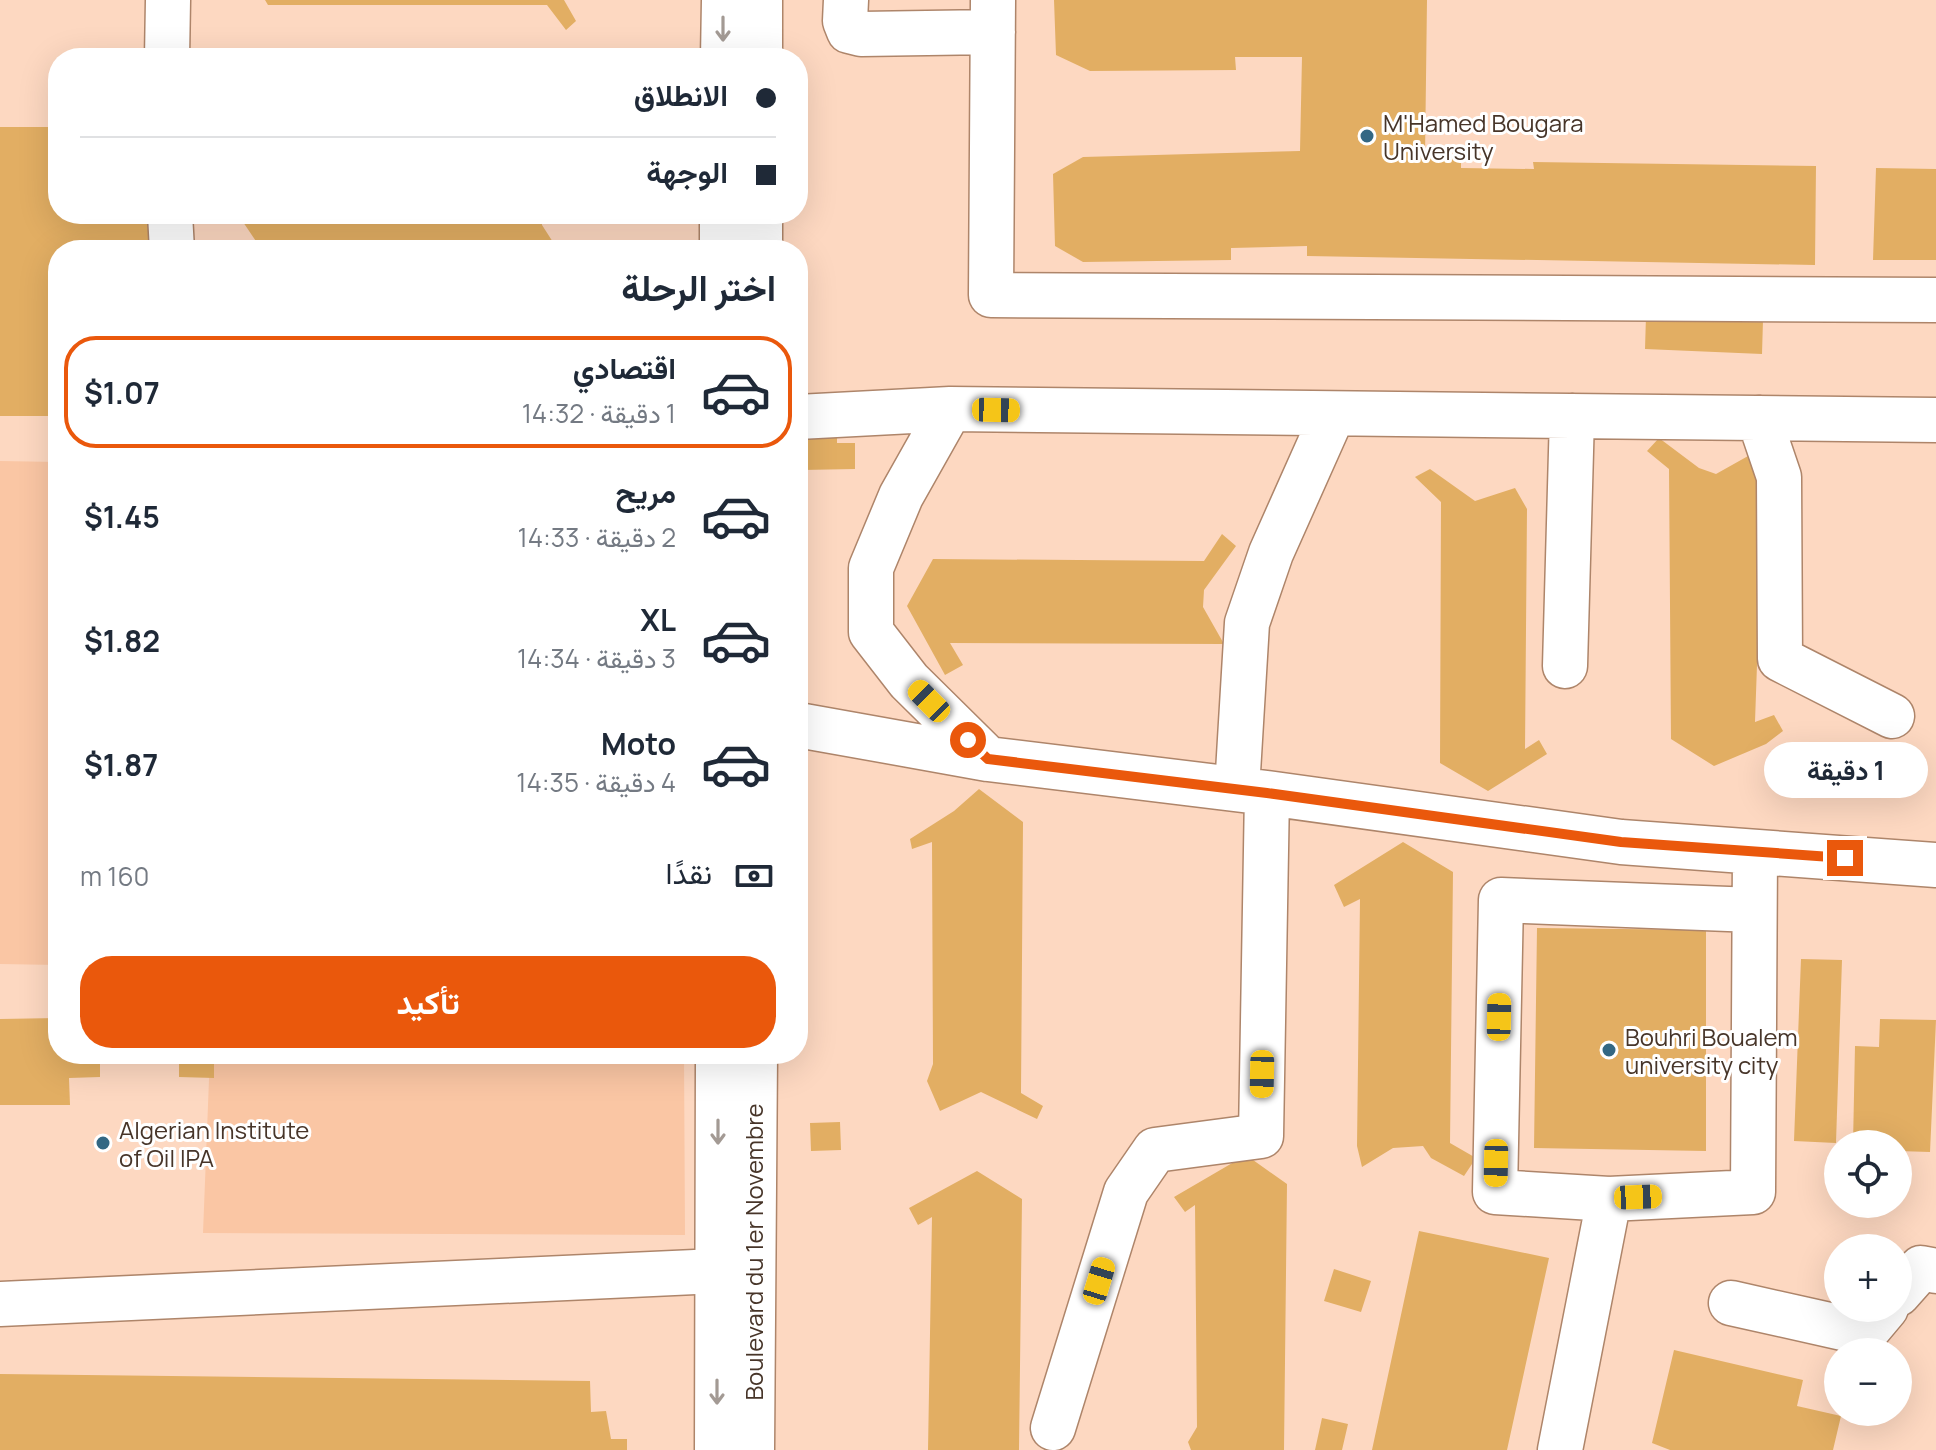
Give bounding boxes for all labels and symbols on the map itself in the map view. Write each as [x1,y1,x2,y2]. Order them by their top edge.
one-way arrow [715,15,731,42]
place label: M'Hamed Bougara University [1383,106,1584,167]
marker: M'Hamed Bougara University [1358,127,1376,145]
car [972,398,1020,422]
car [904,676,954,726]
route start [950,722,986,758]
callout: 1 دقيقة [1763,742,1927,798]
route end [1827,840,1863,876]
car [1487,993,1511,1041]
place label: Bouhri Boualem university city [1625,1020,1798,1081]
marker: Bouhri Boualem university city [1600,1041,1618,1059]
car [1250,1050,1274,1098]
street label: Boulevard du 1er Novembre [737,1103,770,1401]
place label: Algerian Institute of Oil IPA [119,1113,309,1174]
one-way arrow [710,1118,726,1145]
marker: Algerian Institute of Oil IPA [94,1134,112,1152]
car [1484,1139,1508,1187]
car [1614,1184,1662,1210]
car [1081,1255,1117,1307]
one-way arrow [709,1378,725,1405]

